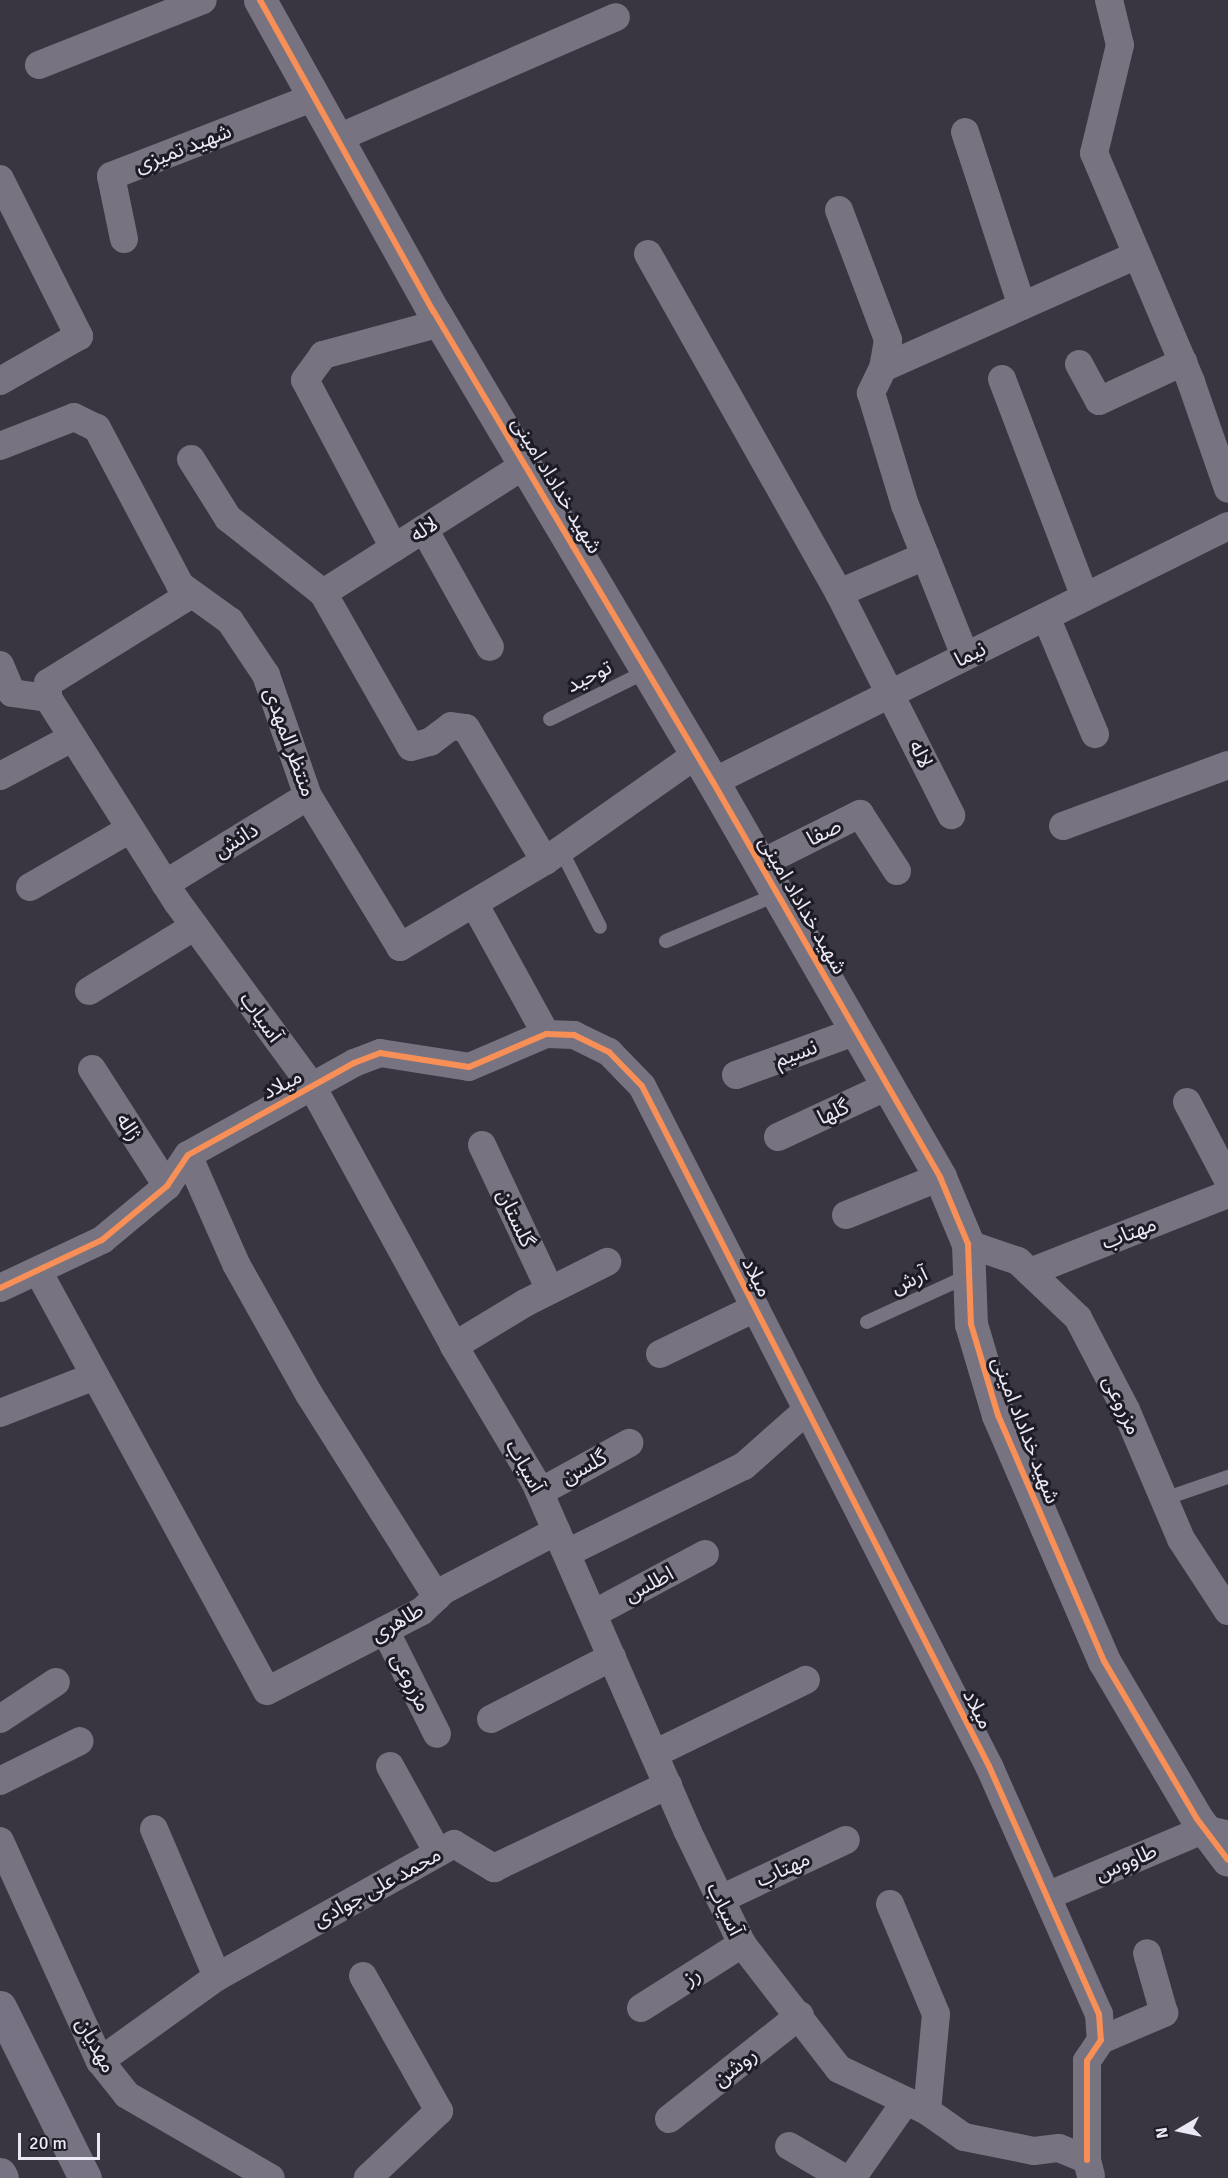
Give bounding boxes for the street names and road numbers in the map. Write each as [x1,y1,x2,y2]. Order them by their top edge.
street label: شهید تمیزی [131,118,235,178]
street label: شهید خداداد امینی [506,412,608,558]
street label: لاله [405,511,443,547]
street label: نیما [950,636,990,672]
street label: توحید [562,654,616,698]
street label: منتظر المهدی [259,684,321,800]
street label: لاله [904,736,938,772]
street label: صفا [802,813,846,851]
street label: دانش [209,817,263,863]
street label: شهید خداداد امینی [753,831,853,979]
street label: آسیاب [234,987,288,1047]
street label: نسیم [771,1034,821,1072]
street label: میلاد [258,1063,306,1105]
street label: گلها [813,1094,853,1130]
street label: ژاله [111,1109,147,1145]
street label: گلستان [492,1185,540,1251]
street label: مهتاب [1098,1211,1160,1255]
street label: میلاد [736,1253,778,1301]
street label: آرش [887,1261,931,1299]
street label: شهید خداداد امینی [986,1353,1066,1507]
street label: مزروعی [1097,1371,1147,1439]
street label: آسیاب [500,1435,550,1497]
street label: گلسن [557,1444,611,1490]
street label: اطلس [620,1561,678,1607]
street label: طاهری [366,1597,428,1647]
street label: مزروعی [386,1648,436,1716]
street label: میلاد [957,1685,999,1733]
street label: طاووس [1091,1838,1161,1886]
street label: محمد علی جوادی [309,1841,445,1933]
street label: مهتاب [752,1846,814,1892]
street label: آسیاب [701,1878,749,1940]
street label: رز [679,1961,705,1991]
street label: مهدیان [71,2013,121,2077]
street label: روشن [708,2042,762,2092]

